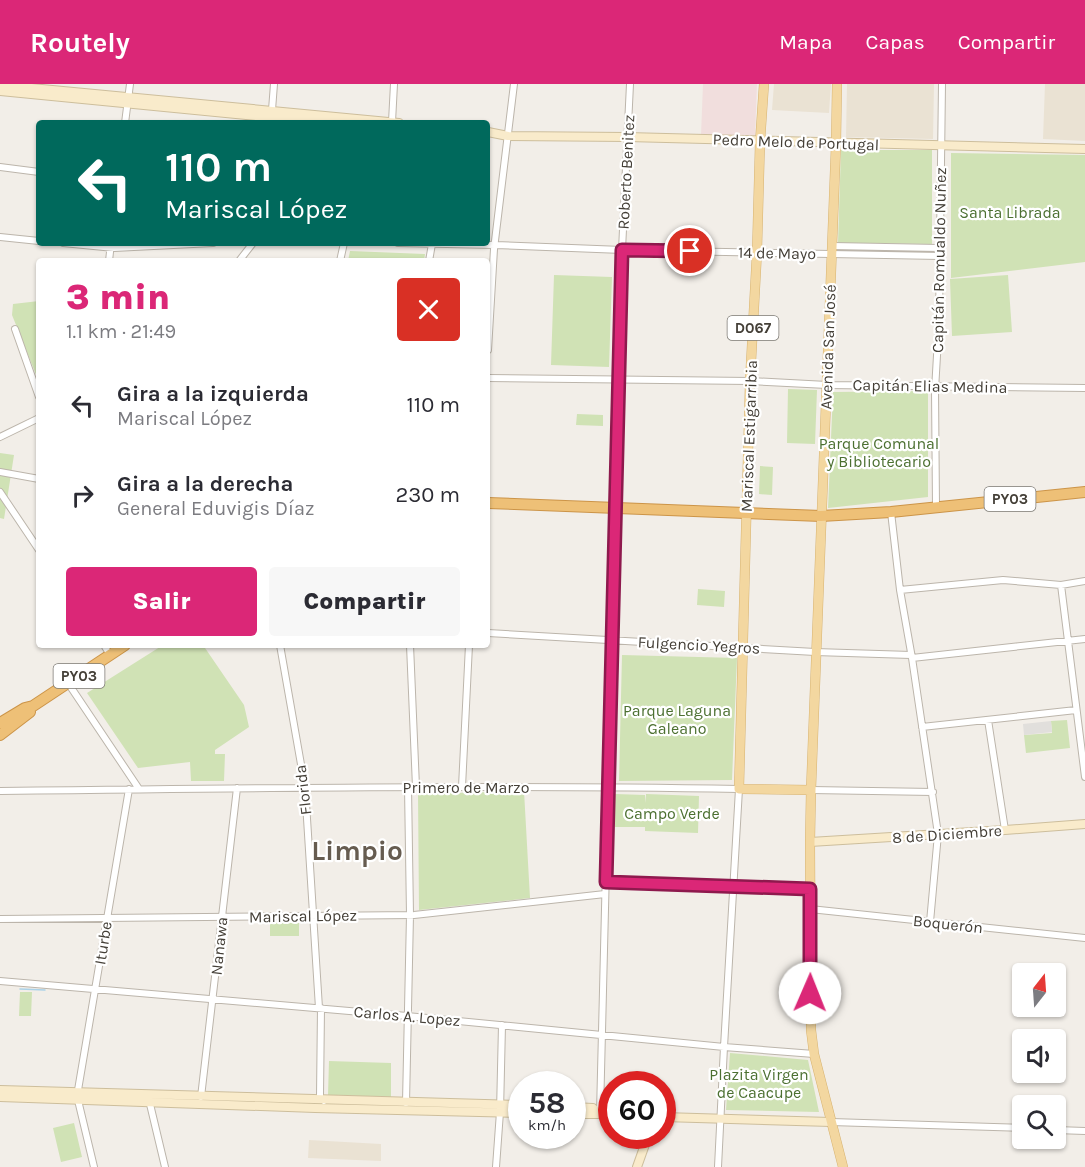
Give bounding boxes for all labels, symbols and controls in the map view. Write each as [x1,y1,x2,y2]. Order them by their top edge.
text: Routely [30,26,130,59]
text: Mapa [779,30,833,54]
text: Capas [866,30,925,54]
text: Compartir [958,30,1055,54]
street label: Roberto Benitez [614,114,638,230]
street label: Pedro Melo de Portugal [712,130,880,154]
text: 110 m [165,142,272,192]
icon: left [66,144,144,222]
street label: Capitán Romualdo Nuñez [928,167,950,353]
text: Mariscal López [165,193,347,225]
park label: Santa Librada [959,203,1061,222]
pin [664,225,715,276]
icon: arrive [673,234,706,267]
street label: 14 de Mayo [738,243,816,263]
text: 3 min [66,276,170,318]
button: close [397,278,460,341]
street label: Avenida San José [816,284,840,410]
road number: D067 [728,316,778,340]
text: 1.1 km · 21:49 [66,320,176,343]
street label: Mariscal Estigarribia [737,360,761,512]
street label: Capitán Elias Medina [852,375,1008,397]
text: Gira a la izquierda [117,381,309,407]
icon: left [66,389,99,422]
text: 110 m [407,392,460,418]
text: Mariscal López [117,407,252,430]
park label: Parque Comunal y Bibliotecario [819,434,939,471]
text: Gira a la derecha [117,471,293,497]
icon: right [66,479,99,512]
text: 230 m [395,482,460,508]
road number: PY03 [984,487,1036,511]
text: General Eduvigis Díaz [117,497,314,520]
button: Salir [66,567,257,636]
button: Compartir [269,567,460,636]
street label: Fulgencio Yegros [637,632,761,658]
road number: PY03 [54,664,104,688]
park label: Parque Laguna Galeano [623,701,731,738]
street label: Florida [290,764,316,816]
street label: Primero de Marzo [403,778,529,797]
park label: Campo Verde [624,804,720,823]
street label: 8 de Diciembre [891,821,1003,847]
district label: Limpio [311,834,403,867]
street label: Mariscal López [249,906,357,926]
street label: Boquerón [912,911,984,937]
street label: Nanawa [206,916,232,976]
street label: Iturbe [90,920,116,966]
position arrow [778,961,842,1025]
north arrow [1012,963,1066,1017]
map controls [1012,963,1066,1149]
street label: Carlos A. Lopez [353,1002,461,1030]
button: sound [1012,1029,1066,1083]
park label: Plazita Virgen de Caacupe [709,1065,809,1102]
speed limit sign: 60 [598,1071,676,1149]
text: 58 [529,1085,565,1121]
button: search [1012,1095,1066,1149]
text: km/h [528,1116,566,1134]

